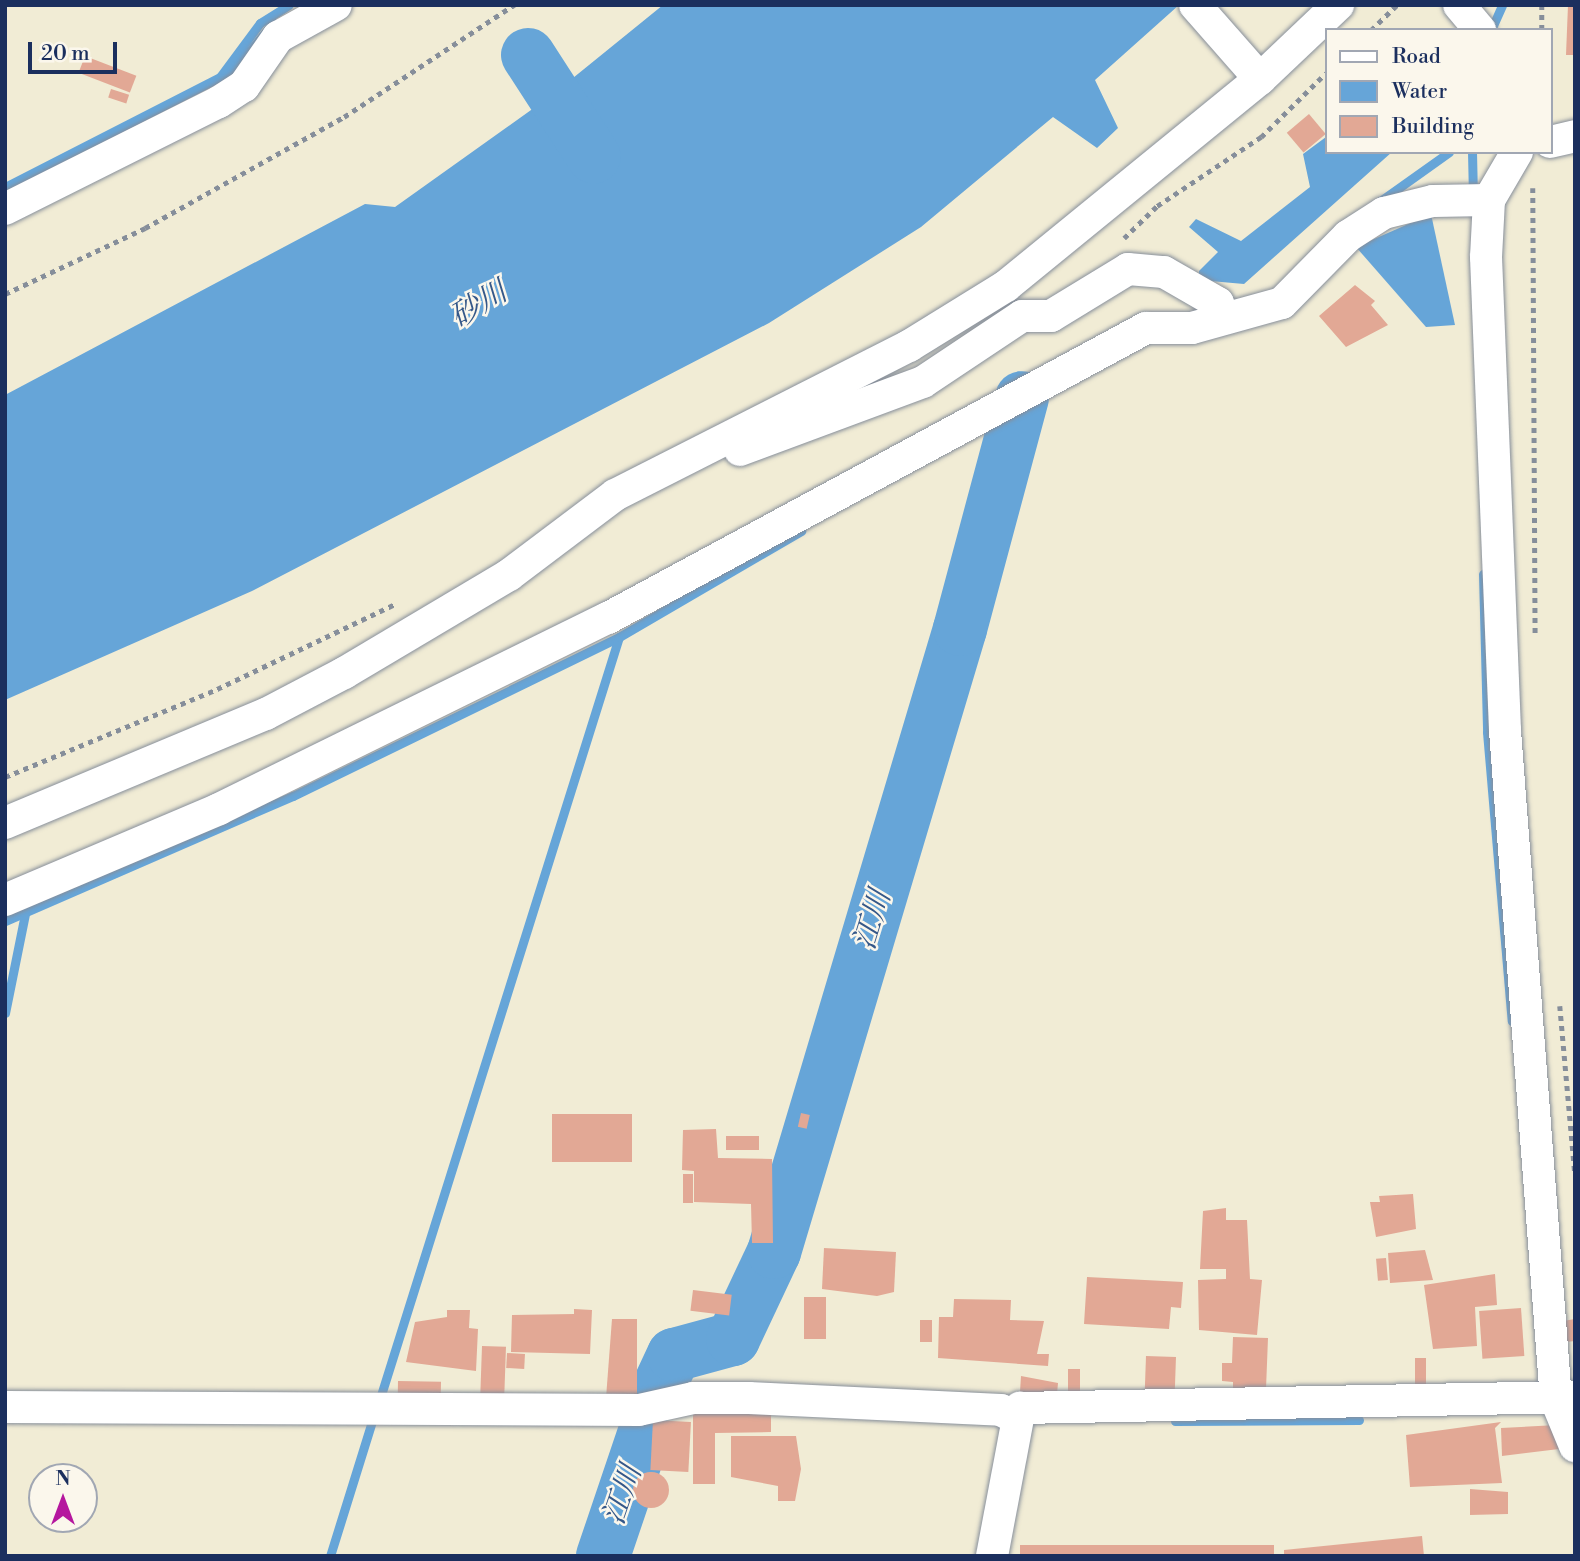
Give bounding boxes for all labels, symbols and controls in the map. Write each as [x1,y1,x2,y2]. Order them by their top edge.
scale bar [32,28,121,72]
legend [1324,28,1552,154]
text: 20 m [41,41,90,67]
text: Road [1392,44,1441,70]
text: Water [1392,79,1447,105]
text: Building [1392,114,1474,140]
water label: 砂川 [444,274,514,336]
water label: 江川 [847,886,899,954]
water label: 江川 [596,1461,650,1529]
north arrow [28,1463,98,1533]
text: N [55,1467,71,1491]

